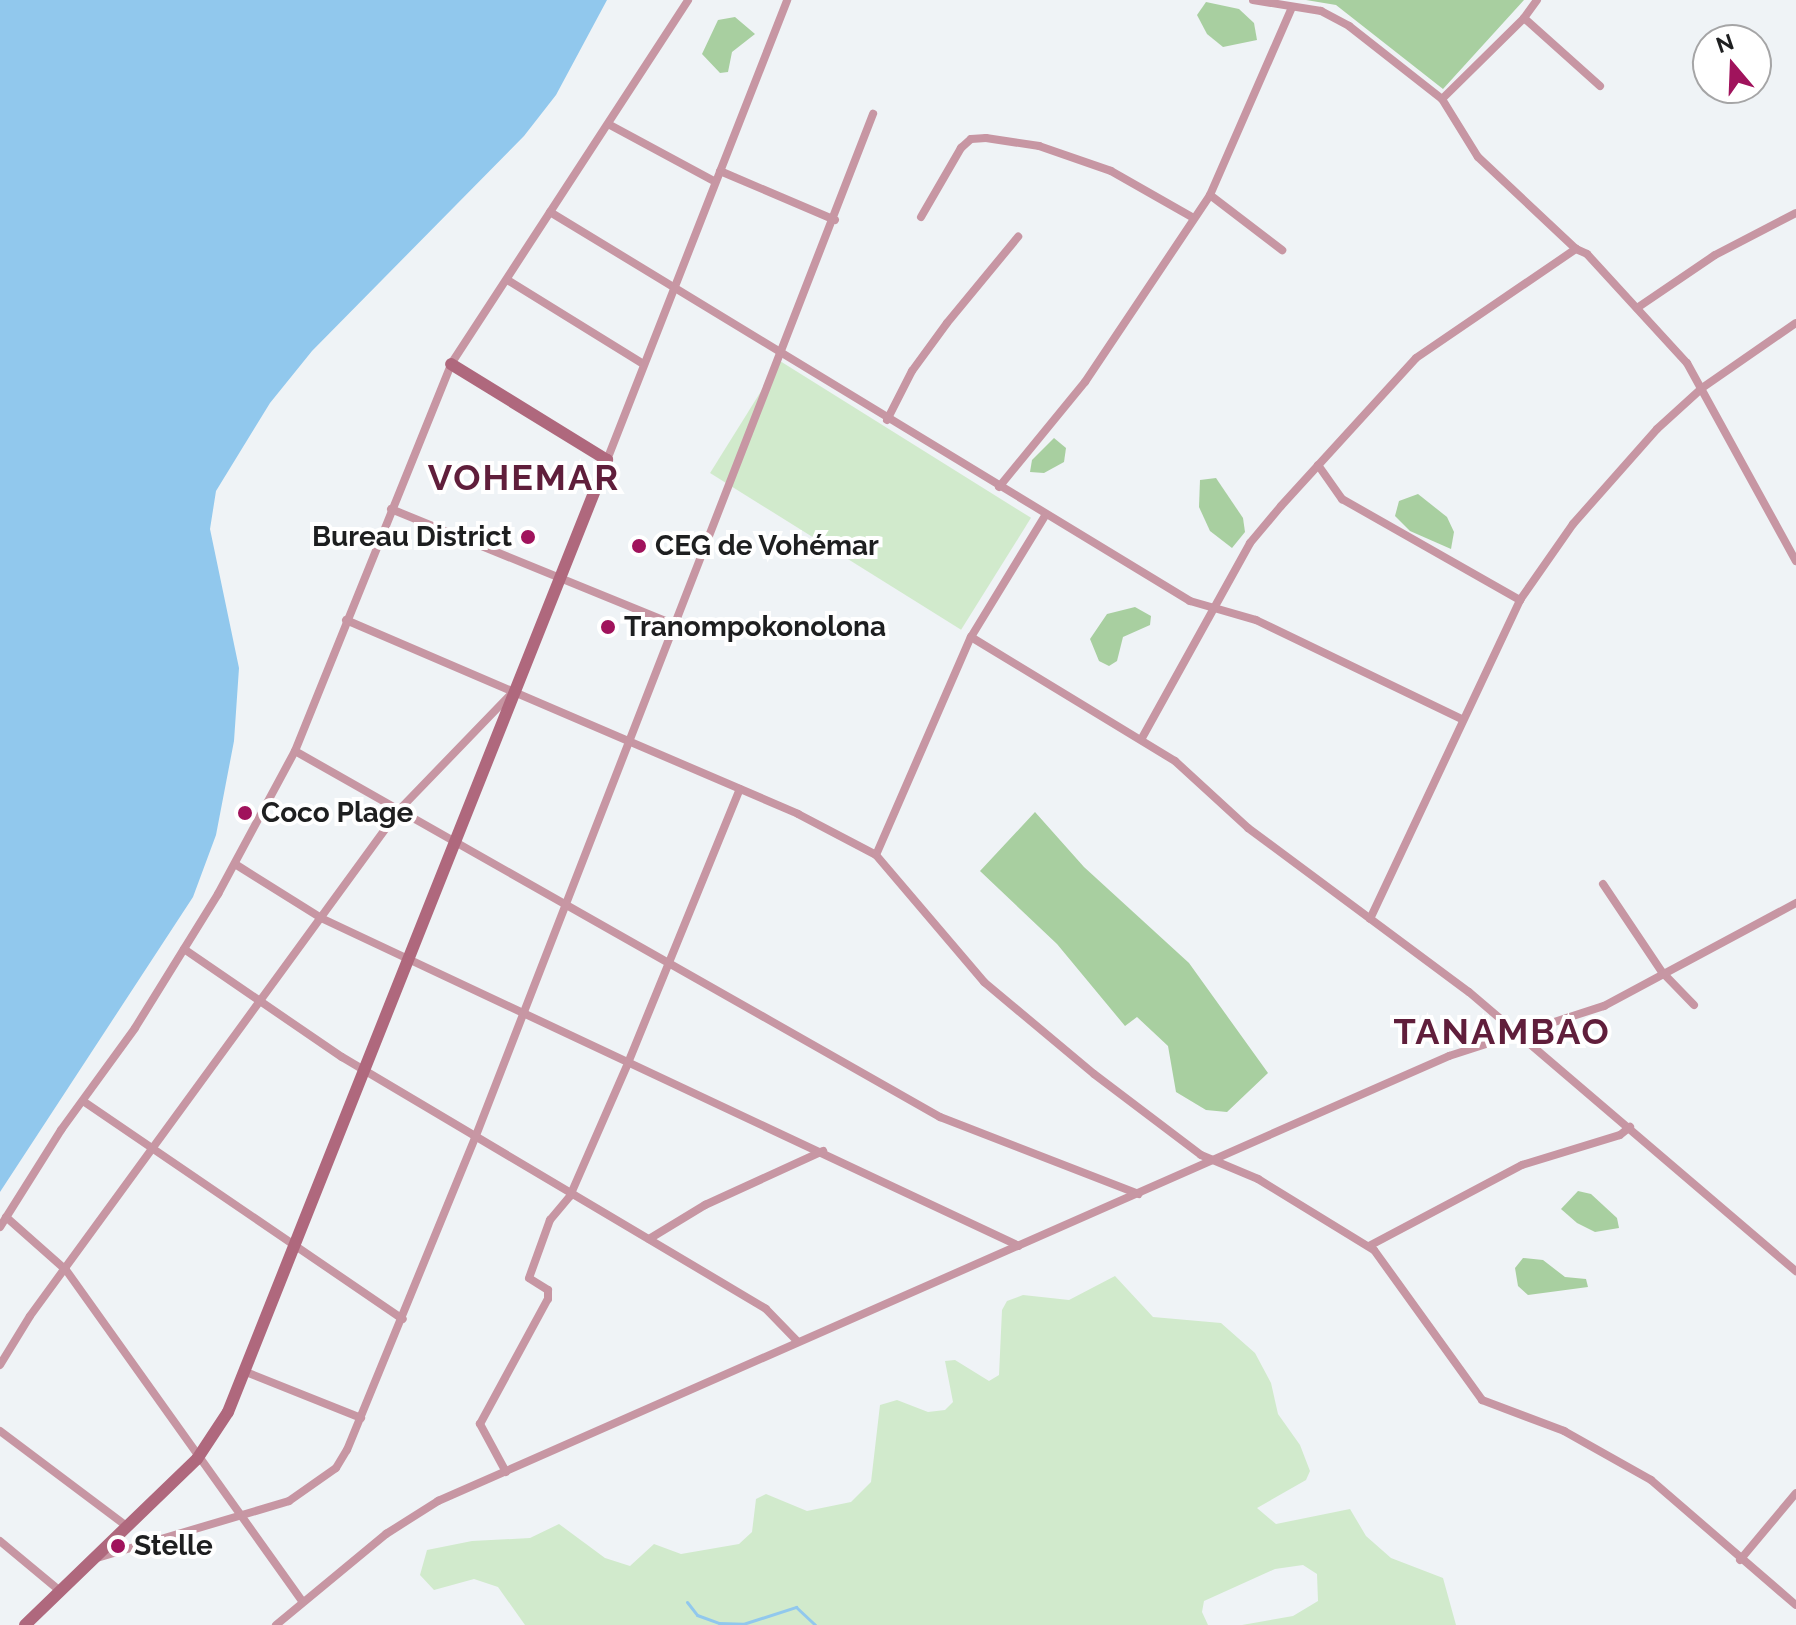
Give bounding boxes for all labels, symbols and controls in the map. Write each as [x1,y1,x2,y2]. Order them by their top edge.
north arrow [1692,24,1772,104]
text: N [1713,28,1737,58]
district label: VOHEMAR [428,456,620,500]
place label: Bureau District [312,520,512,554]
marker: Bureau District [519,528,537,546]
place label: CEG de Vohémar [655,529,880,563]
marker: CEG de Vohémar [630,537,648,555]
place label: Tranompokonolona [624,610,886,644]
marker: Tranompokonolona [599,618,617,636]
place label: Coco Plage [261,796,413,830]
marker: Coco Plage [236,804,254,822]
district label: TANAMBAO [1393,1010,1611,1054]
place label: Stelle [134,1529,213,1563]
marker: Stelle [109,1537,127,1555]

